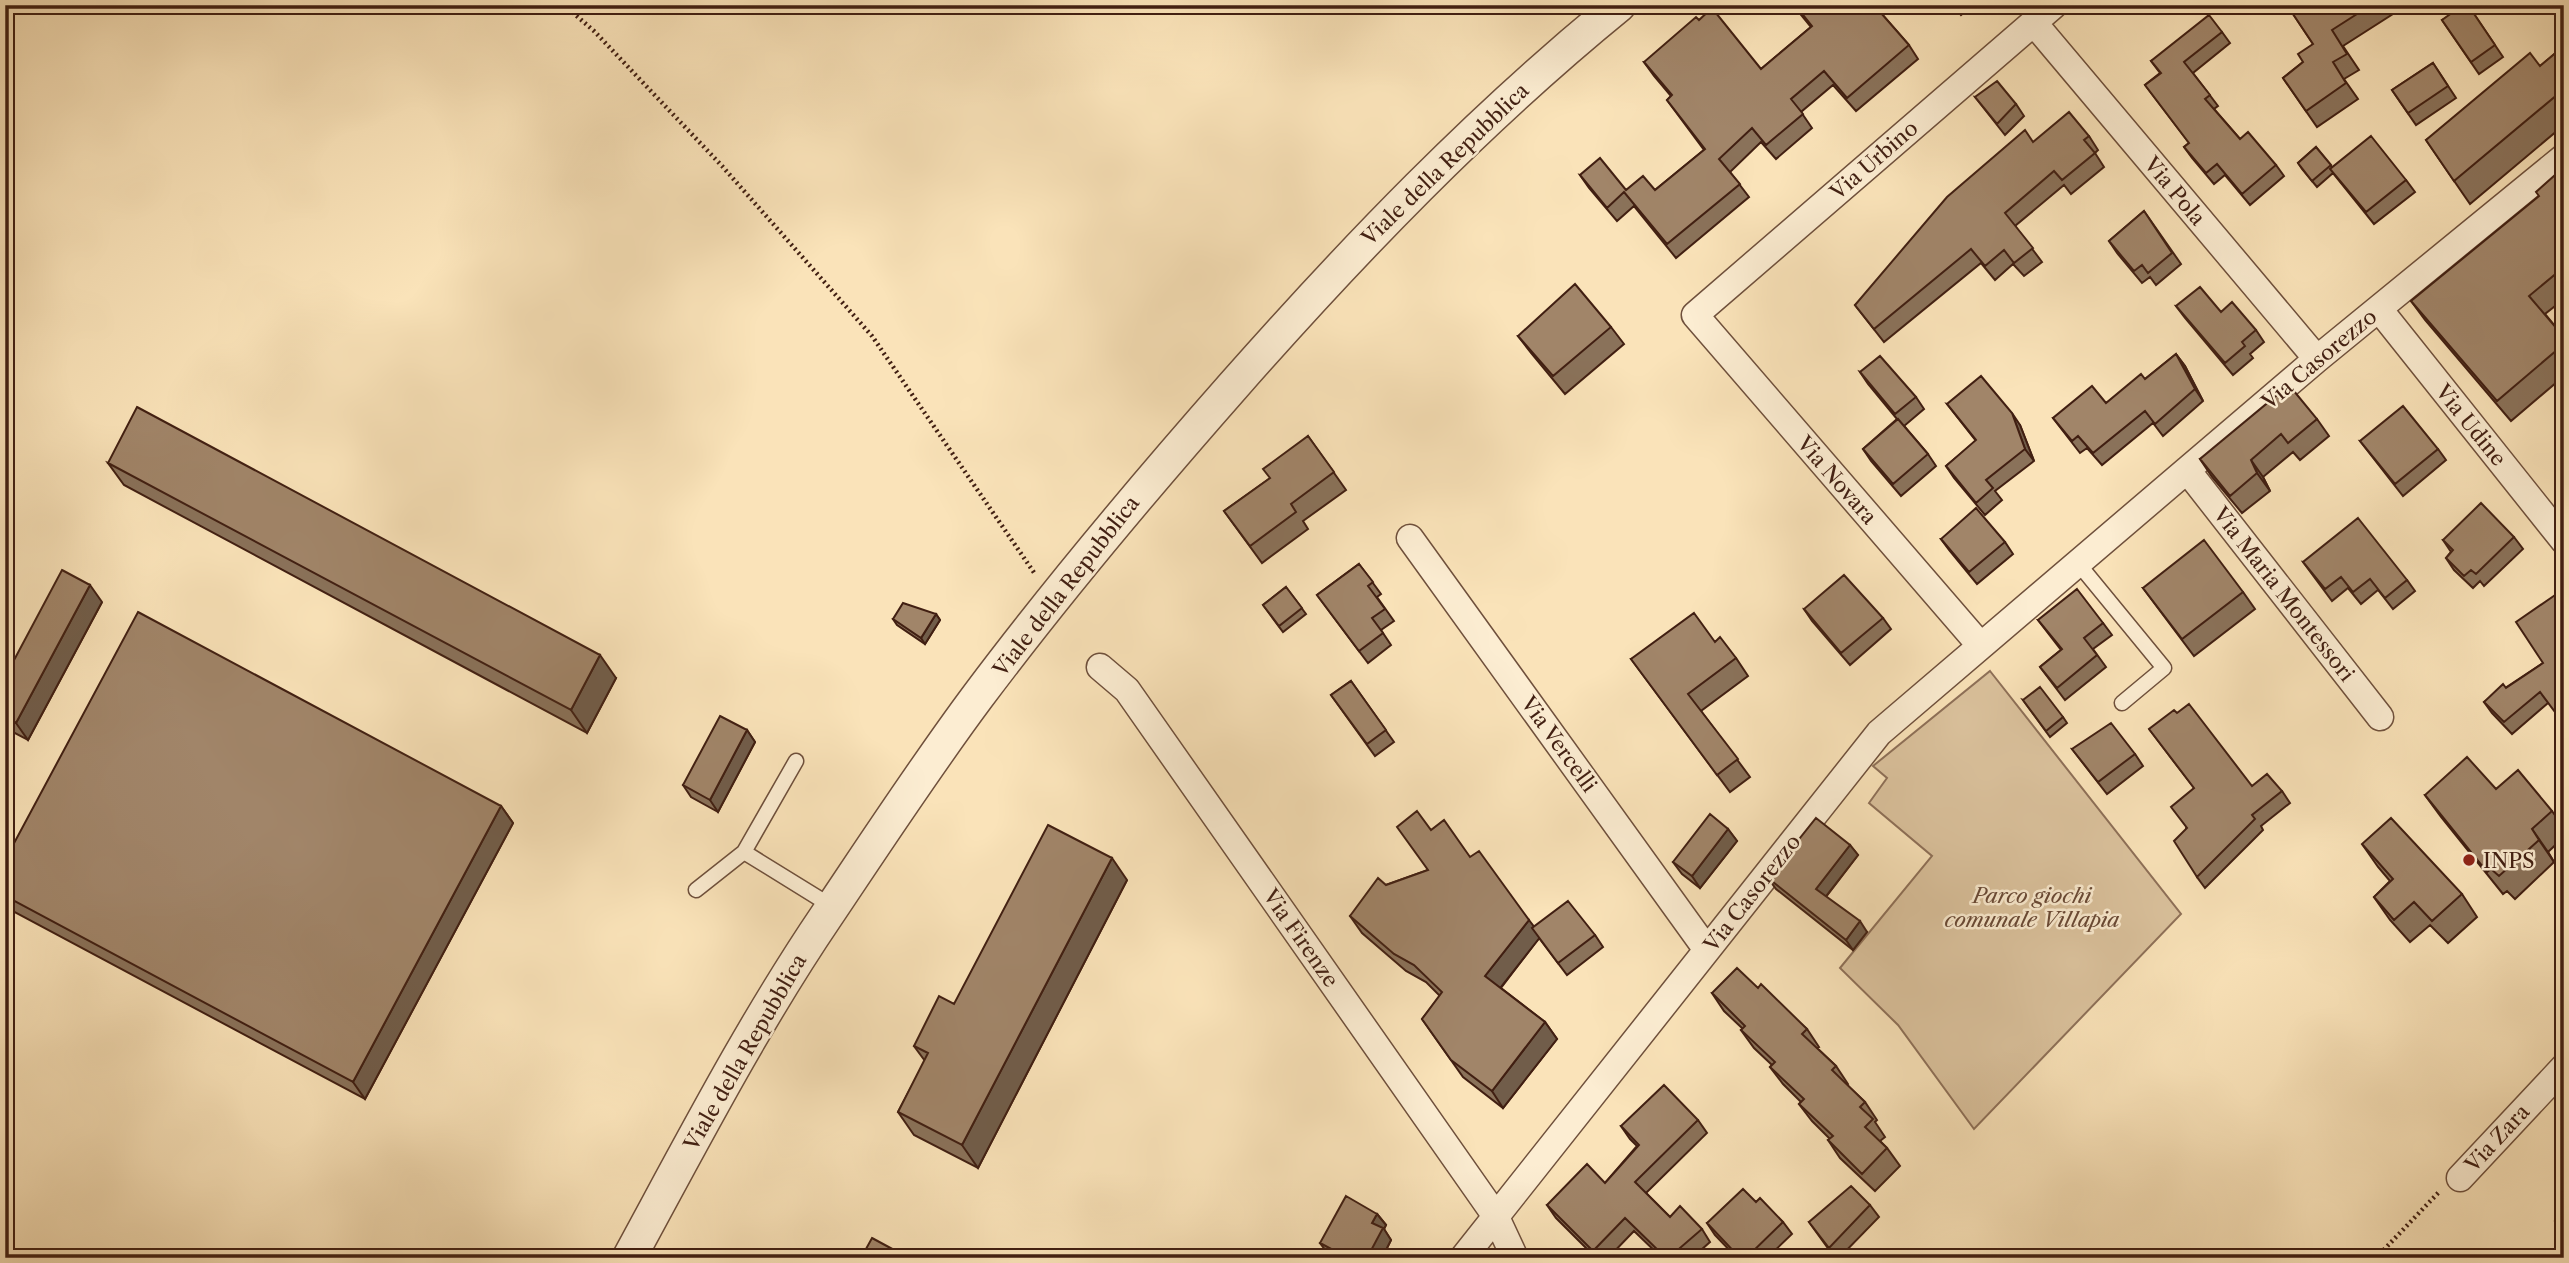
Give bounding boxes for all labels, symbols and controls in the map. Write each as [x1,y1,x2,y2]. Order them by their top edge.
street label: Viale della Repubblica [1356,77,1534,251]
street label: Via Urbino [1824,115,1923,205]
street label: Via Pola [2139,151,2211,231]
street label: Via Casorezzo [2256,304,2381,415]
street label: Via Udine [2430,378,2511,471]
street label: Via Novara [1791,430,1883,530]
street label: Viale della Repubblica [987,490,1145,682]
street label: Via Maria Montessori [2208,501,2360,686]
street label: Via Vercelli [1515,690,1602,797]
street label: Via Casorezzo [1698,829,1806,957]
place label: INPS [2483,848,2535,873]
marker: INPS [2461,852,2477,868]
street label: Via Firenze [1257,883,1344,992]
park label: Parco giochi comunale Villapia [1944,883,2120,932]
street label: Viale della Repubblica [678,949,812,1156]
street label: Via Zara [2459,1098,2535,1178]

